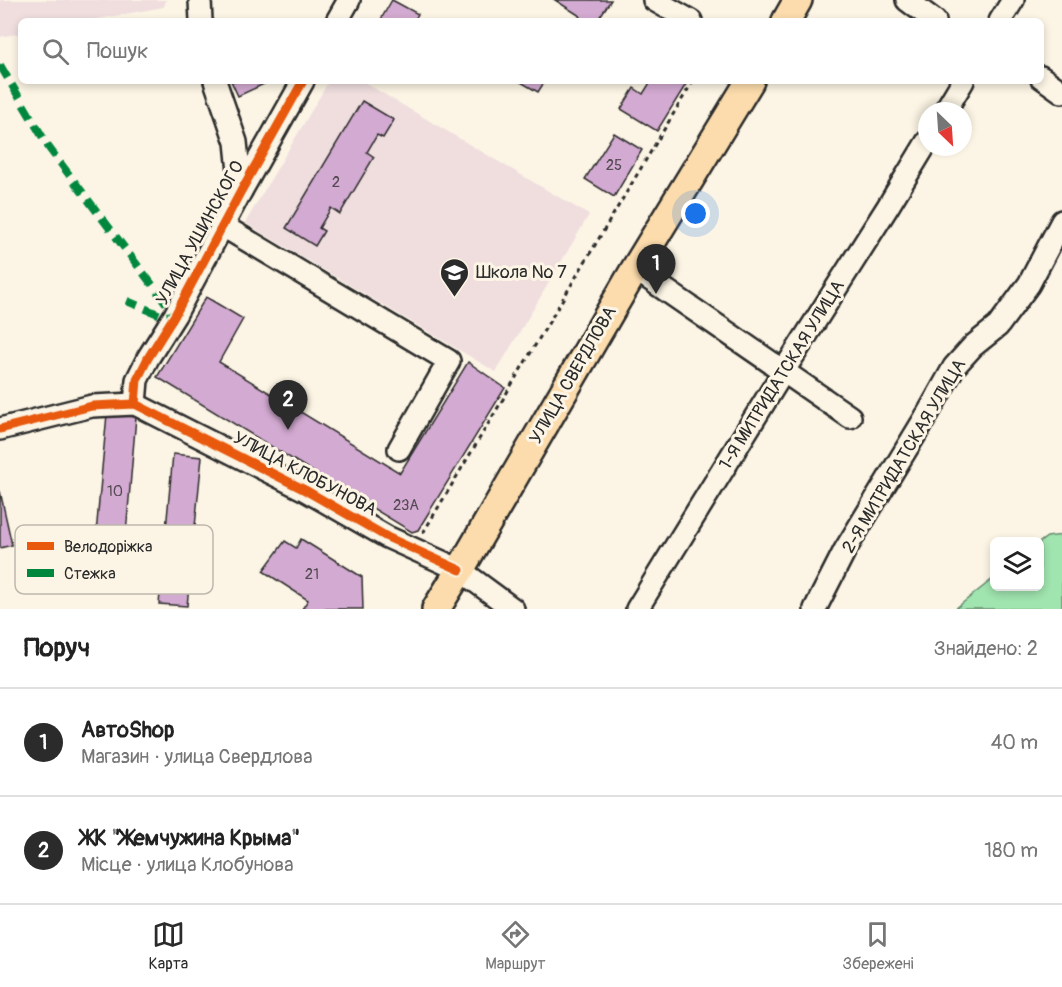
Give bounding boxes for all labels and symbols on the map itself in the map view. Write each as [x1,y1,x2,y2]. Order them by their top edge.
north arrow [918,102,972,156]
house number: 25 [606,156,622,175]
street label: УЛИЦА УШИНСКОГО [151,157,249,309]
house number: 2 [332,173,340,192]
your location [681,199,710,228]
pin: 1 [636,244,676,294]
school or university icon: Школа № 7 [439,256,471,298]
place label: Школа № 7 [476,261,567,284]
street label: 1-Я МИТРИДАТСКАЯ УЛИЦА [714,276,850,474]
street label: УЛИЦА СВЕРДЛОВА [524,302,622,448]
street label: 2-Я МИТРИДАТСКАЯ УЛИЦА [837,355,971,557]
pin: 2 [268,380,308,430]
street label: УЛИЦА КЛОБУНОВА [229,426,381,522]
house number: 10 [107,482,123,501]
house number: 23А [393,496,419,515]
legend [15,525,213,594]
text: Велодоріжка [64,537,152,557]
text: Стежка [64,564,116,584]
house number: 21 [305,565,319,584]

